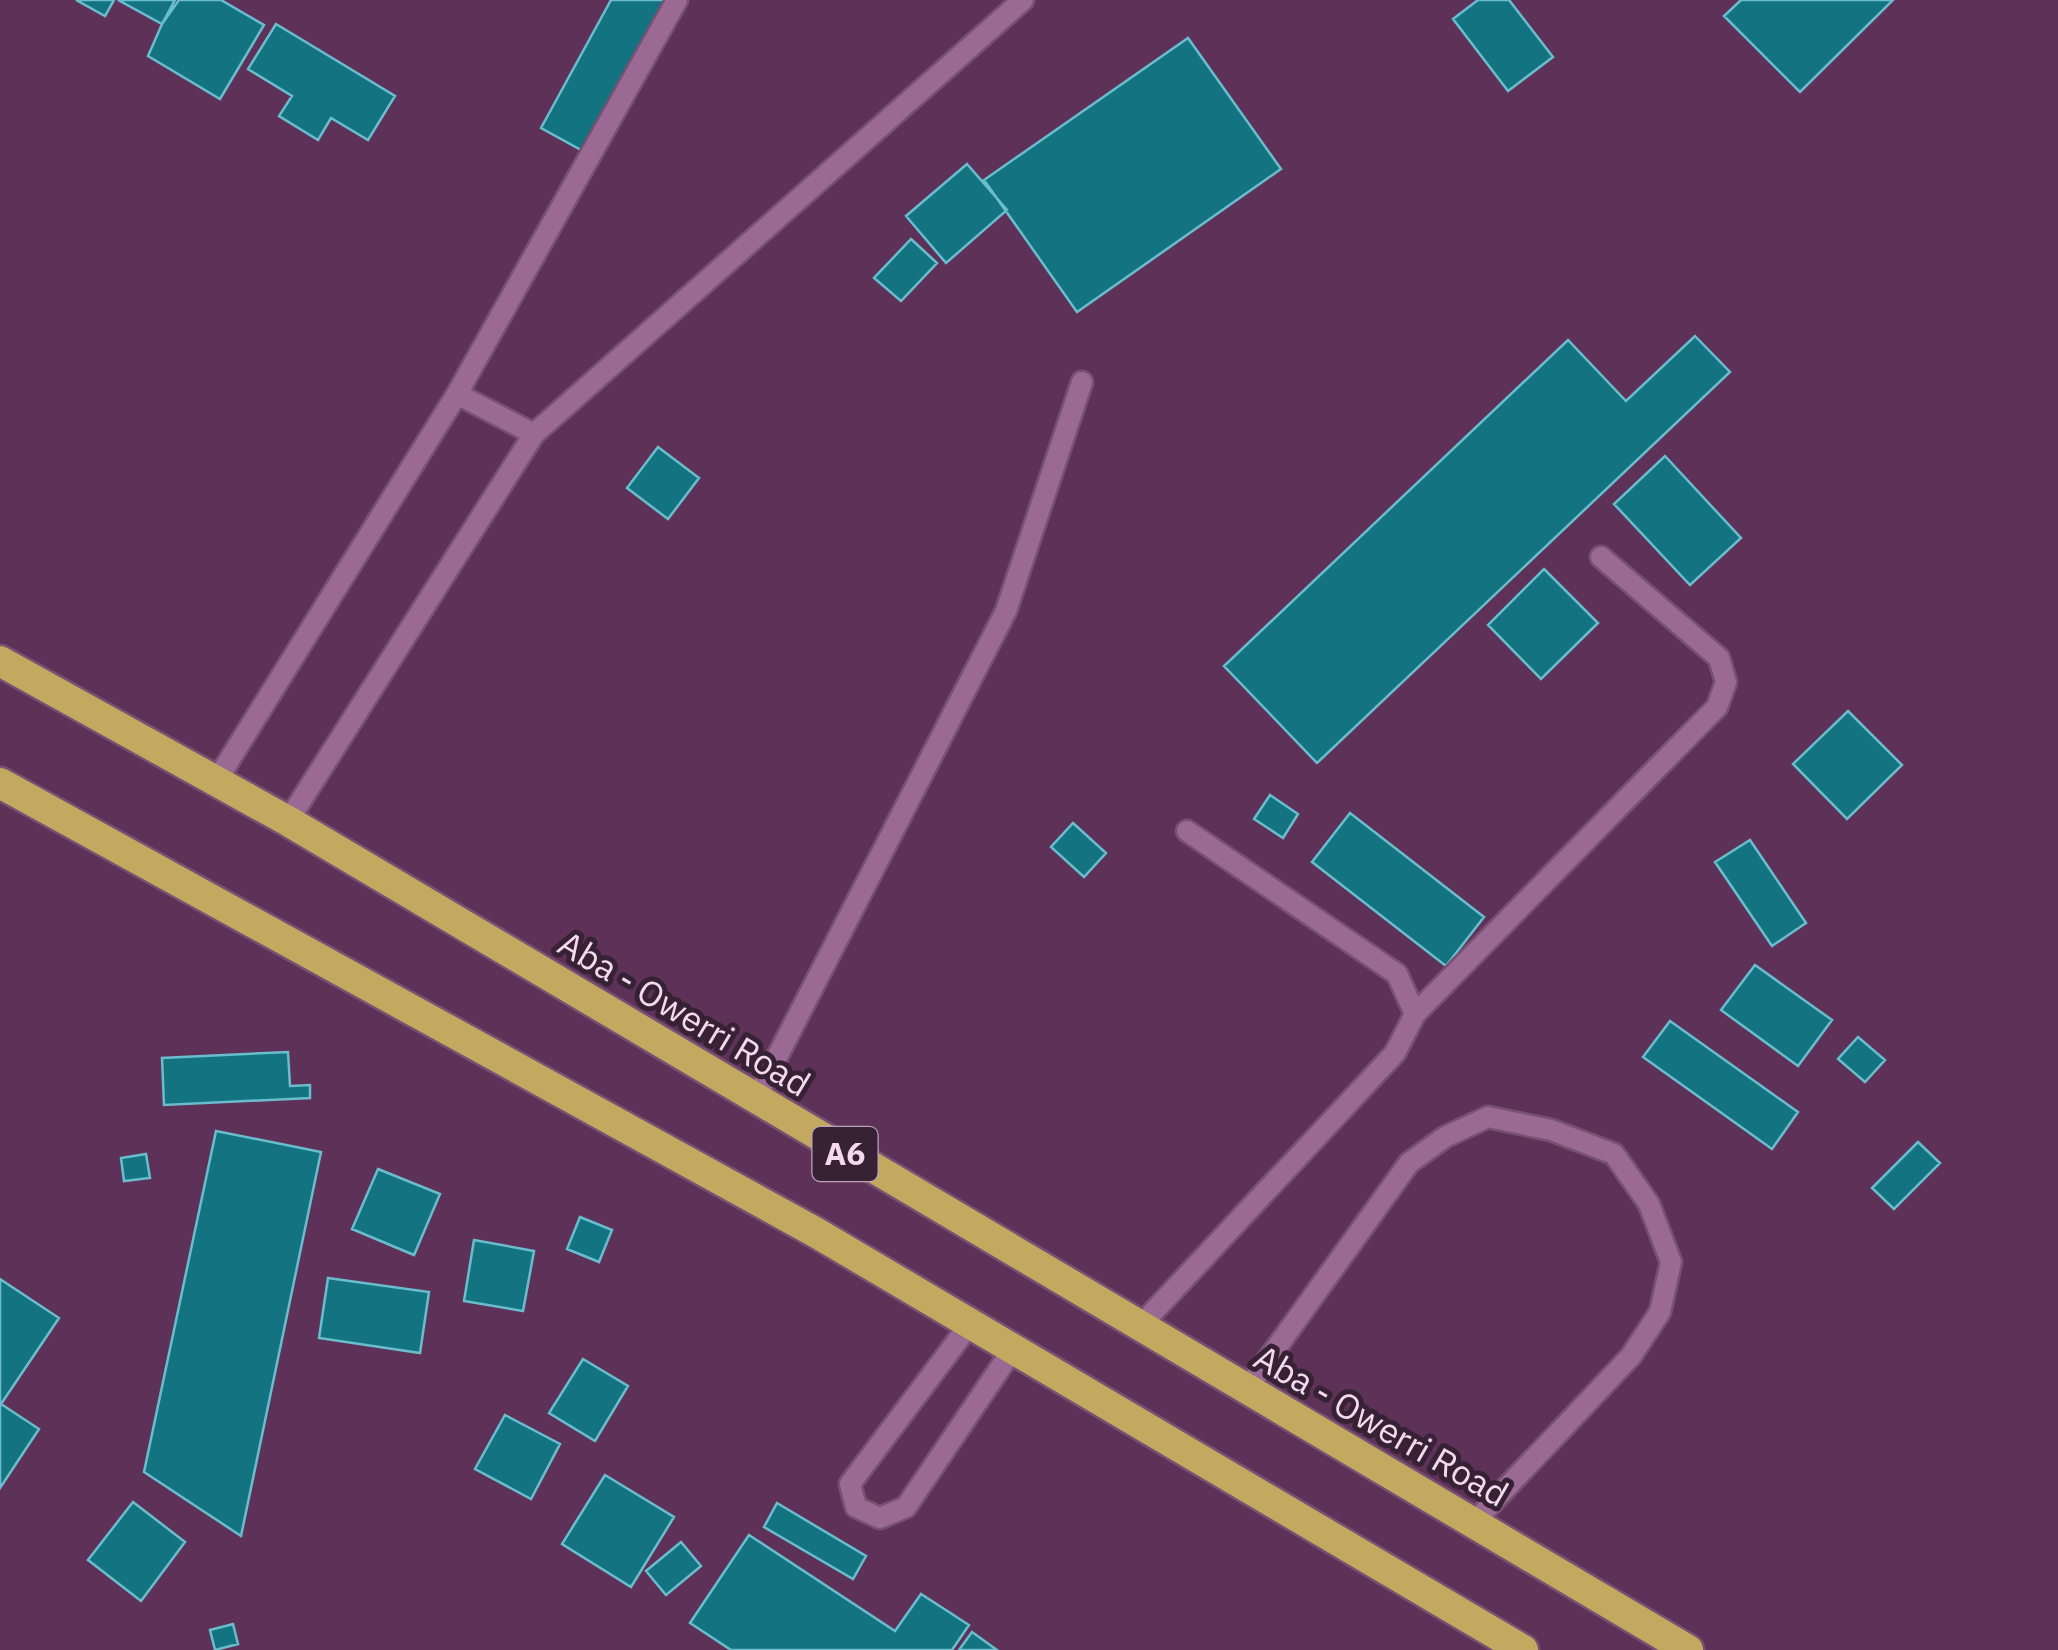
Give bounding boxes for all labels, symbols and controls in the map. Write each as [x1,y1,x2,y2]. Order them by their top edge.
street label: Aba - Owerri Road [550,920,819,1106]
road number: A6 [812,1127,878,1181]
street label: Aba - Owerri Road [1246,1334,1517,1516]

